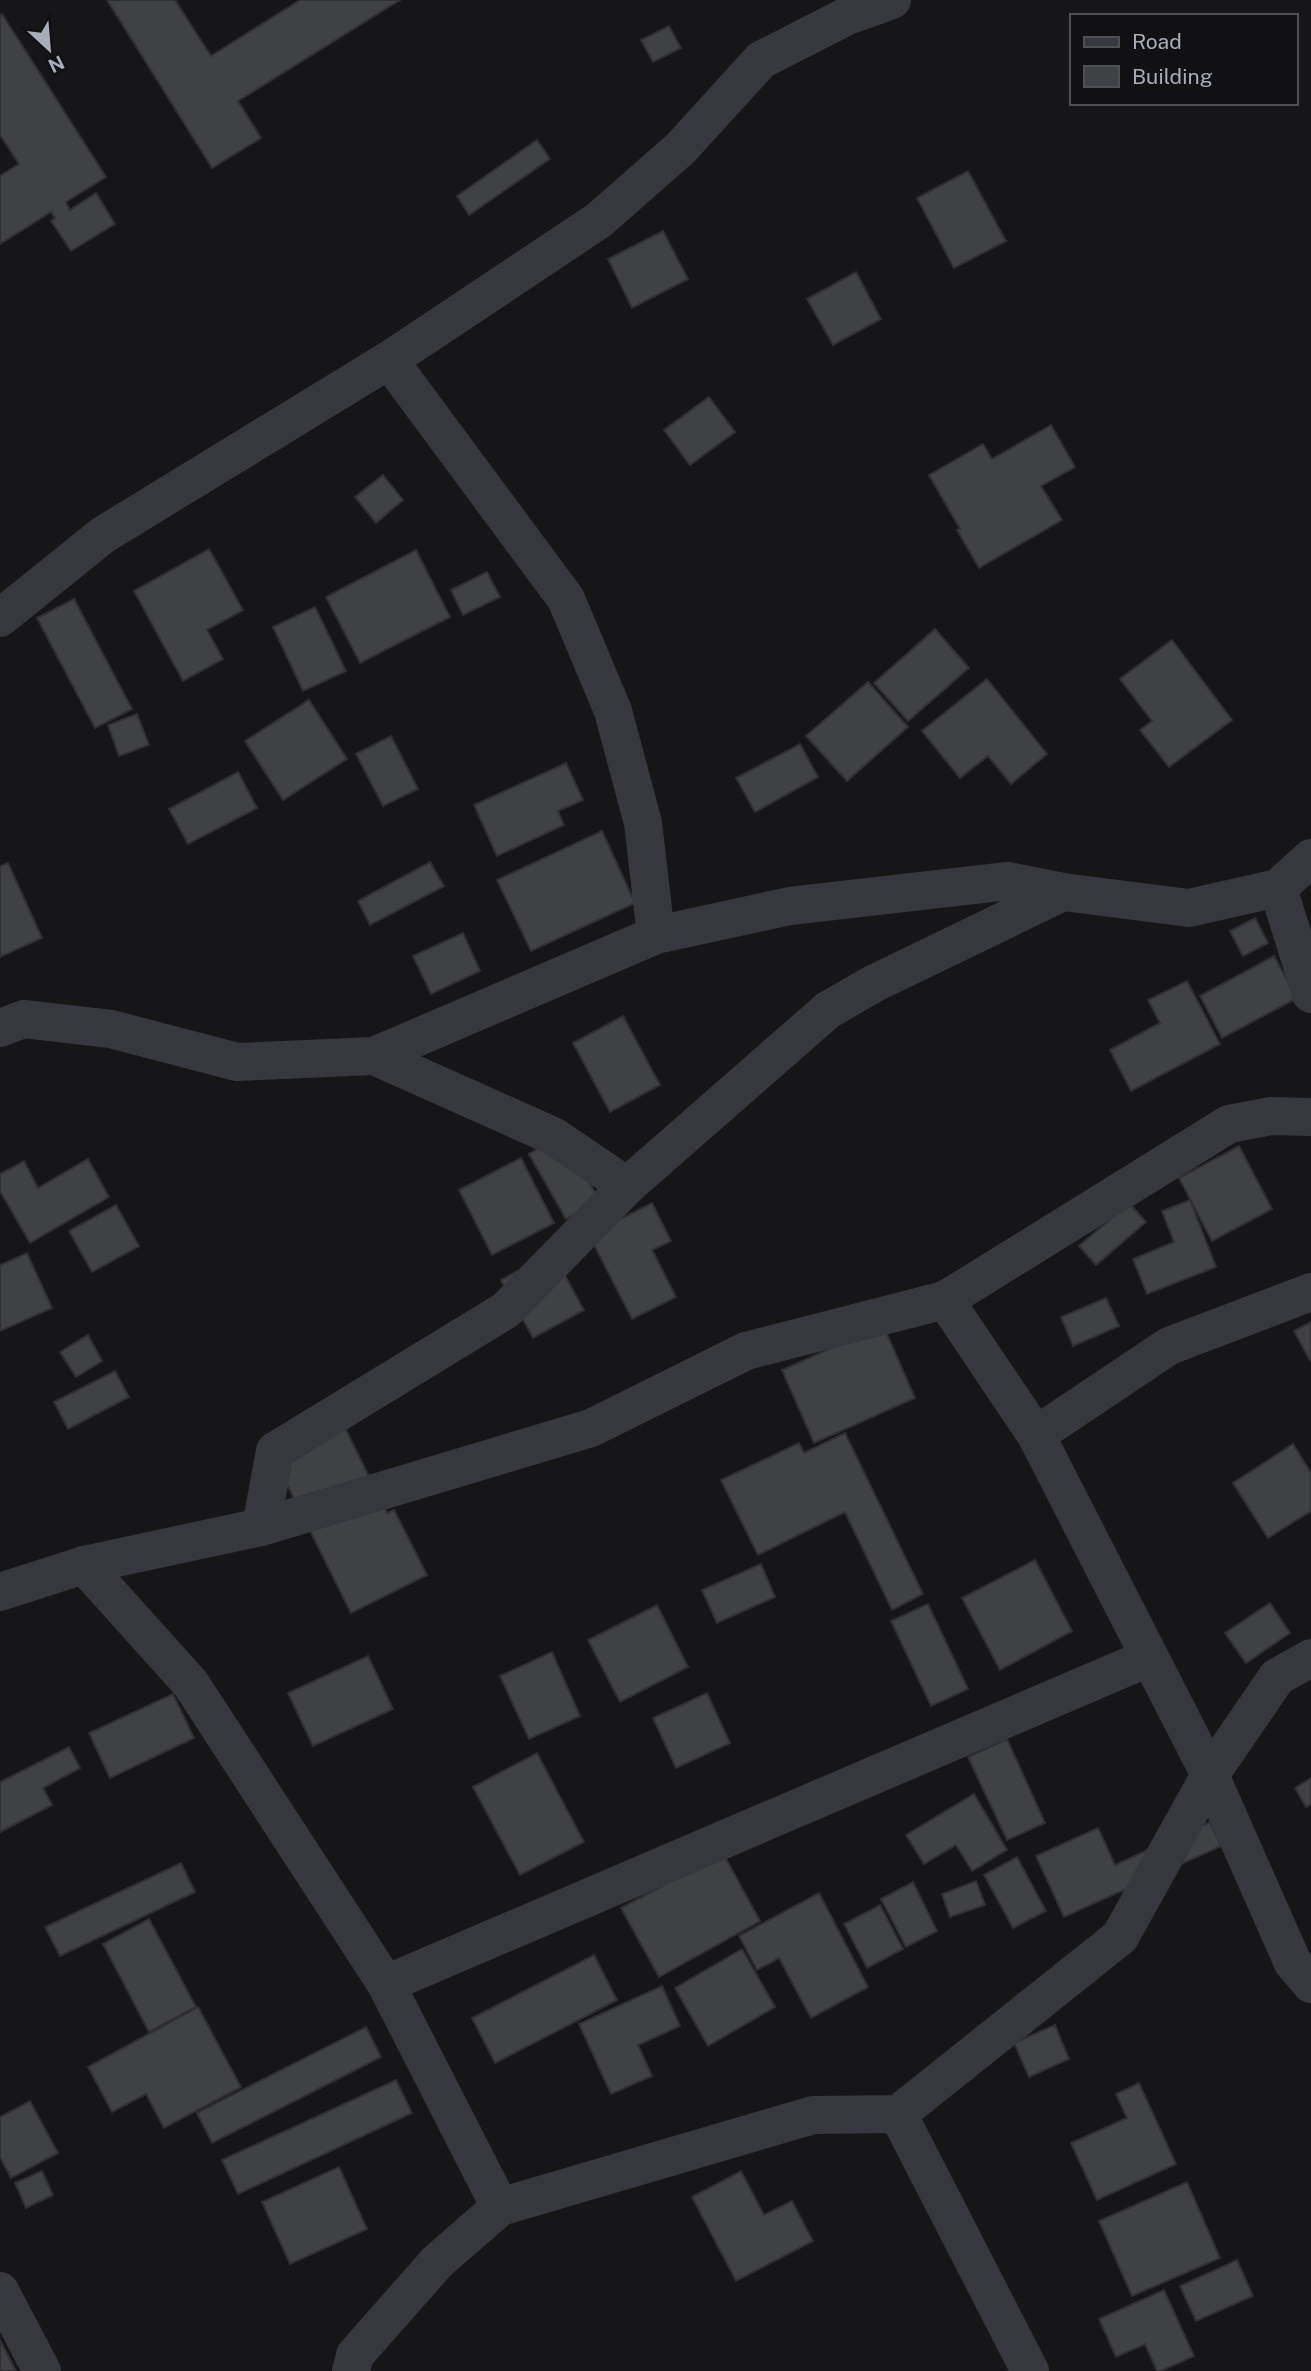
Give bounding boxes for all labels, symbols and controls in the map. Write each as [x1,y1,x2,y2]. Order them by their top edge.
north arrow [14,14,84,84]
legend [1070,14,1297,105]
text: Road [1132,29,1182,54]
text: N [45,51,68,77]
text: Building [1132,64,1213,89]

